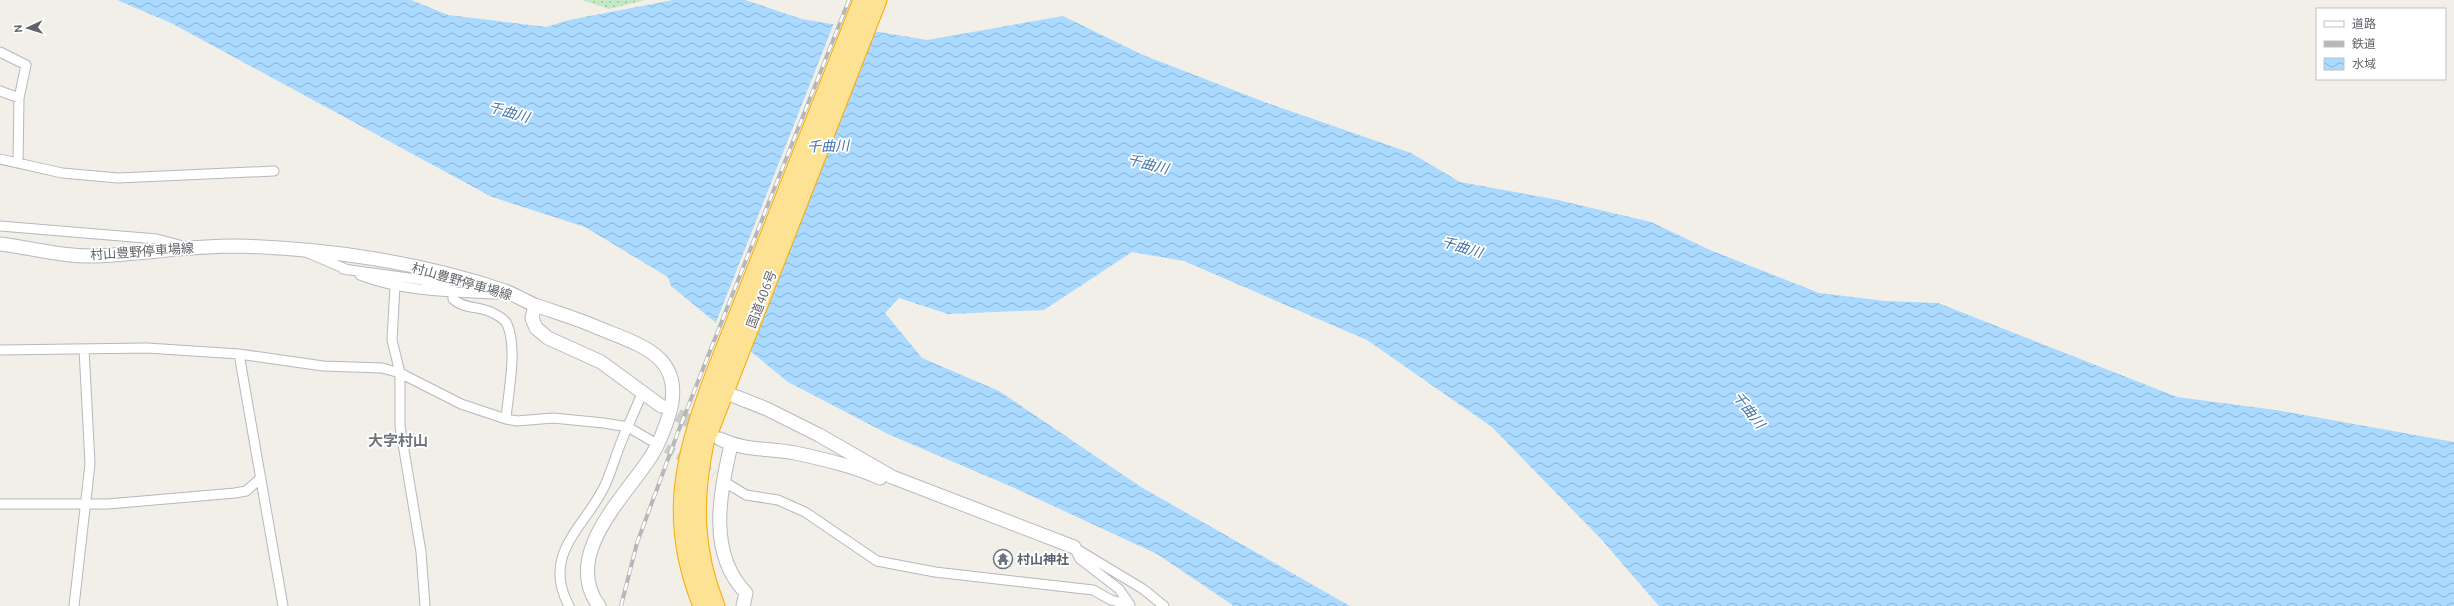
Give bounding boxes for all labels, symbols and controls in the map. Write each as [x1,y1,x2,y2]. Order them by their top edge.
north arrow [8,8,48,48]
legend [2316,8,2446,80]
text: 道路 [2352,17,2376,30]
text: N [12,24,24,33]
text: 鉄道 [2352,37,2376,50]
text: 水域 [2352,57,2376,70]
water label: 千曲川 [487,99,533,126]
water label: 千曲川 [807,137,851,155]
water label: 千曲川 [1126,151,1172,177]
water label: 千曲川 [1440,233,1486,261]
street label: 村山豊野停車場線 [90,240,194,262]
street label: 村山豊野停車場線 [410,260,514,302]
street label: 国道406号 [744,268,778,330]
water label: 千曲川 [1730,389,1769,433]
district label: 大字村山 [368,432,428,449]
temple icon: 村山神社 [992,548,1014,570]
place label: 村山神社 [1017,552,1069,566]

